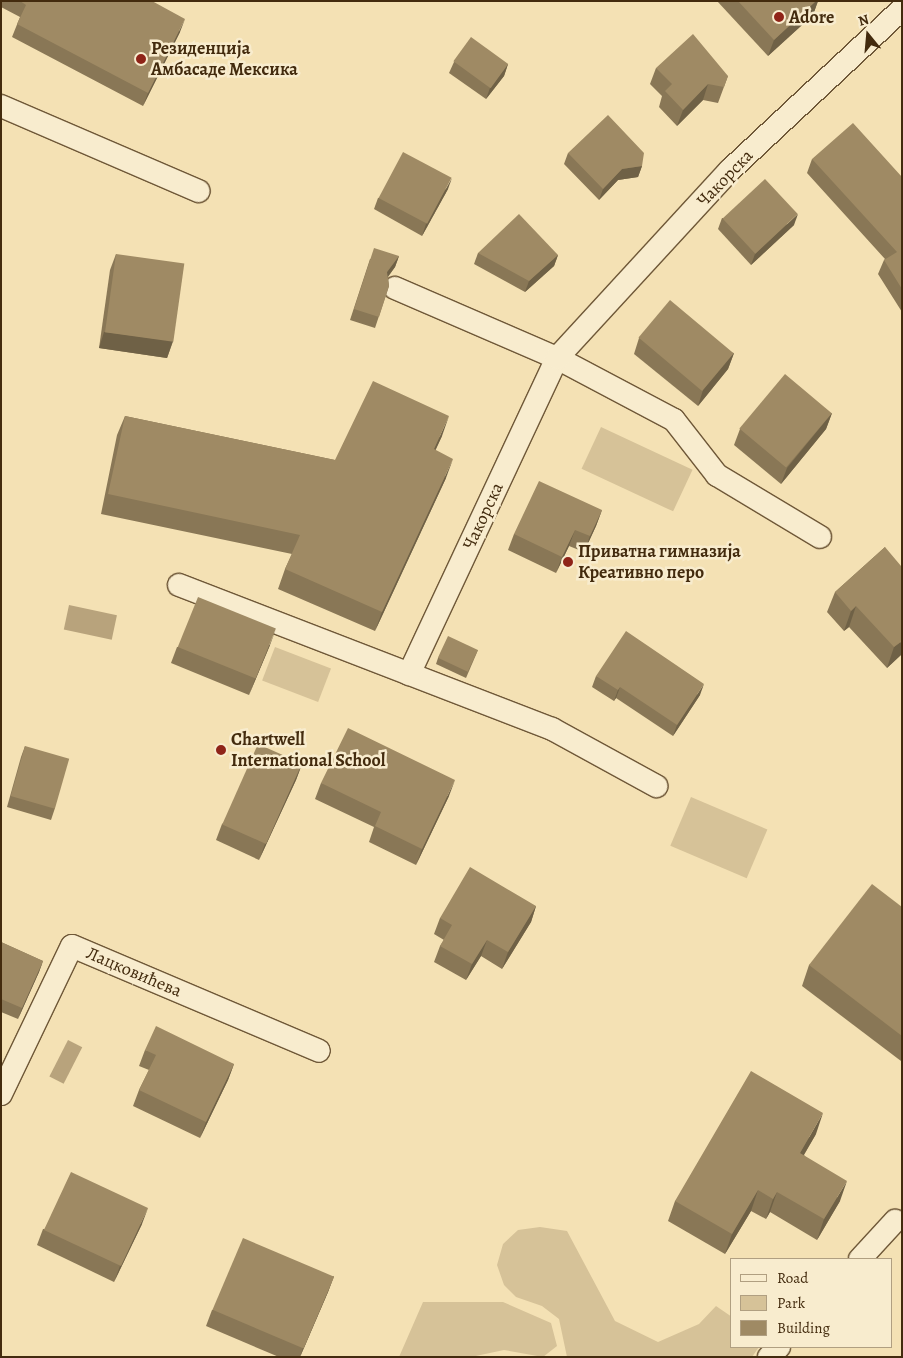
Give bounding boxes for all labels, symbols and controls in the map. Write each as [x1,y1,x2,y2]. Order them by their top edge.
place label: Adore [789,6,834,28]
north arrow [843,10,893,60]
text: N [856,10,871,31]
marker: Adore [773,11,785,23]
place label: Резиденција Амбасаде Мексика [151,38,298,80]
marker: Резиденција Амбасаде Мексика [135,53,147,65]
street label: Чакорска [692,145,758,211]
street label: Чакорска [458,479,508,553]
place label: Приватна гимназија Креативно перо [578,541,741,584]
marker: Приватна гимназија Креативно перо [562,556,574,568]
place label: Chartwell International School [231,729,385,772]
marker: Chartwell International School [215,744,227,756]
street label: Лацковићева [83,942,185,1002]
legend [730,1258,893,1348]
text: Road [777,1268,808,1288]
text: Park [777,1293,805,1313]
text: Building [777,1318,830,1338]

